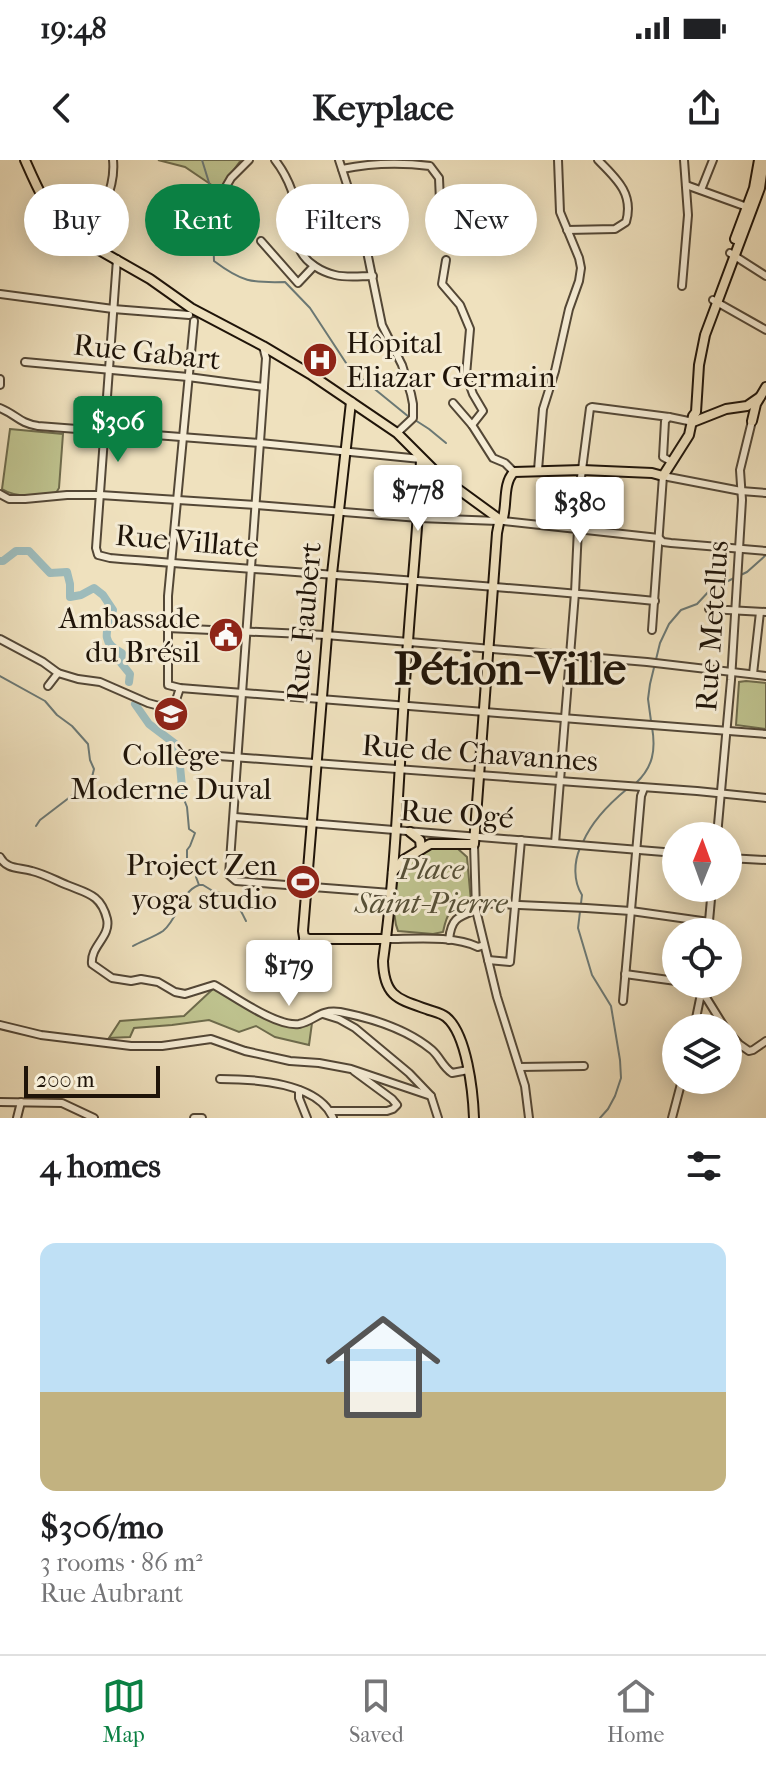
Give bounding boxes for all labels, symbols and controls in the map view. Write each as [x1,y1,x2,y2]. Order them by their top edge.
text: 19:48 [40,11,107,46]
icon: back [40,86,84,130]
icon: share [682,86,726,130]
text: Keyplace [312,87,454,129]
chip: Buy [24,184,129,256]
chip: Rent [145,184,260,256]
chip: Filters [276,184,409,256]
chip: New [425,184,537,256]
place label: Hôpital Eliazar Germain [346,326,556,395]
street label: Rue Gabart [72,327,223,378]
hospital icon: Hôpital Eliazar Germain [301,341,339,379]
pin: $306 [71,396,165,464]
text: $306 [91,406,145,437]
pin: $778 [371,465,465,533]
text: $778 [392,475,444,506]
pin: $380 [533,477,627,545]
text: $380 [554,487,606,518]
street label: Rue Villate [114,518,260,565]
street label: Rue Metellus [689,539,736,713]
street label: Rue Faubert [280,540,329,703]
place label: Ambassade du Brésil [58,601,200,670]
public building icon: Ambassade du Brésil [207,616,245,654]
district label: Pétion-Ville [394,642,626,696]
school or university icon: Collège Moderne Duval [152,695,190,733]
street label: Rue de Chavannes [361,728,599,779]
place label: Collège Moderne Duval [70,738,272,807]
street label: Rue Ogé [399,793,515,836]
north arrow [662,822,742,902]
map controls [662,822,742,1094]
place label: Project Zen yoga studio [126,848,278,917]
park label: Place Saint-Pierre [354,852,508,921]
sports icon: Project Zen yoga studio [284,863,322,901]
button: locate [662,918,742,998]
pin: $179 [242,940,336,1008]
text: $179 [264,950,314,981]
button: layers [662,1014,742,1094]
scale bar [24,1062,160,1098]
text: 200 m [36,1067,95,1093]
icon: filters [682,1144,726,1188]
text: 4 homes [40,1146,161,1186]
icon: home [311,1295,455,1439]
text: $306/mo [40,1507,163,1547]
text: 3 rooms · 86 m² [40,1547,203,1578]
text: Rue Aubrant [40,1578,183,1609]
tab: Map [102,1674,146,1748]
tab: Saved [349,1674,404,1748]
tab: Home [607,1674,664,1748]

